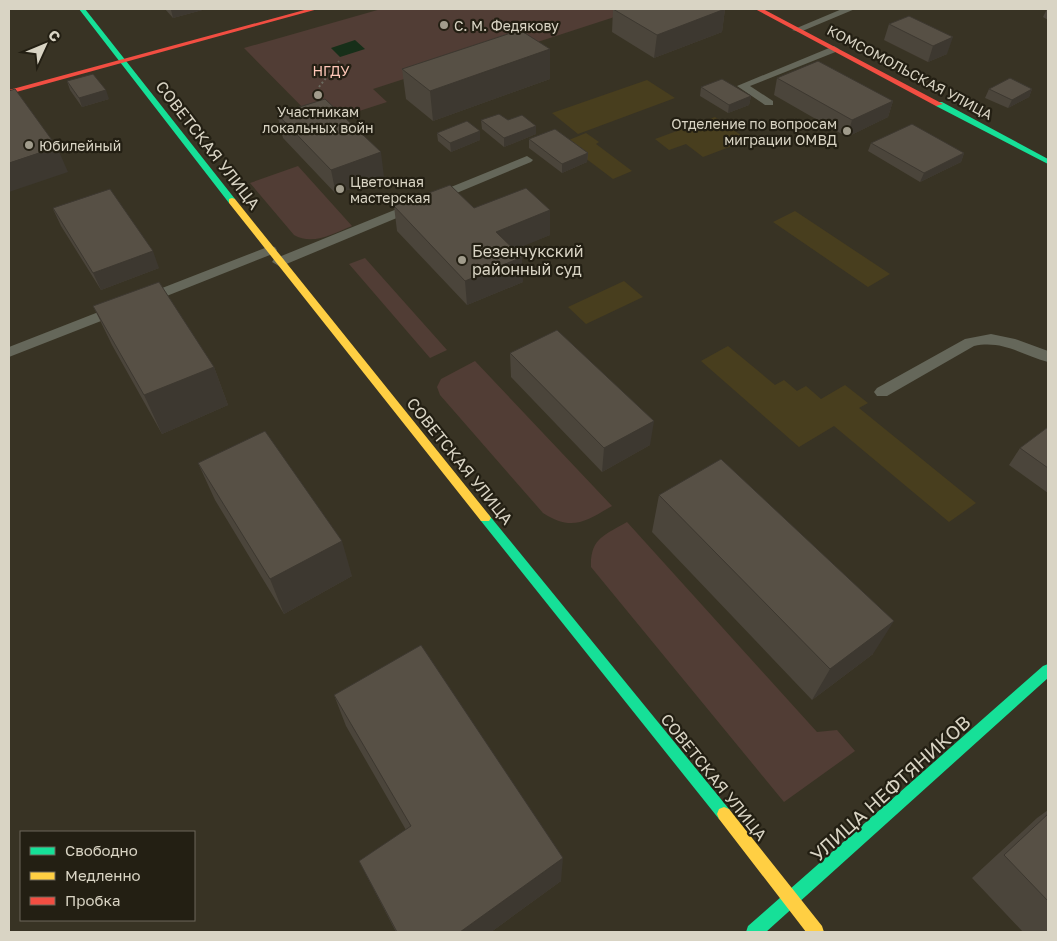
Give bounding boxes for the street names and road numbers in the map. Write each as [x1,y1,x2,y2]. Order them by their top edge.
street label: КОМСОМОЛЬСКАЯ УЛИЦА [824,21,996,123]
street label: СОВЕТСКАЯ УЛИЦА [152,77,265,214]
street label: СОВЕТСКАЯ УЛИЦА [403,393,518,529]
street label: СОВЕТСКАЯ УЛИЦА [657,709,772,845]
street label: УЛИЦА НЕФТЯНИКОВ [805,710,975,866]

